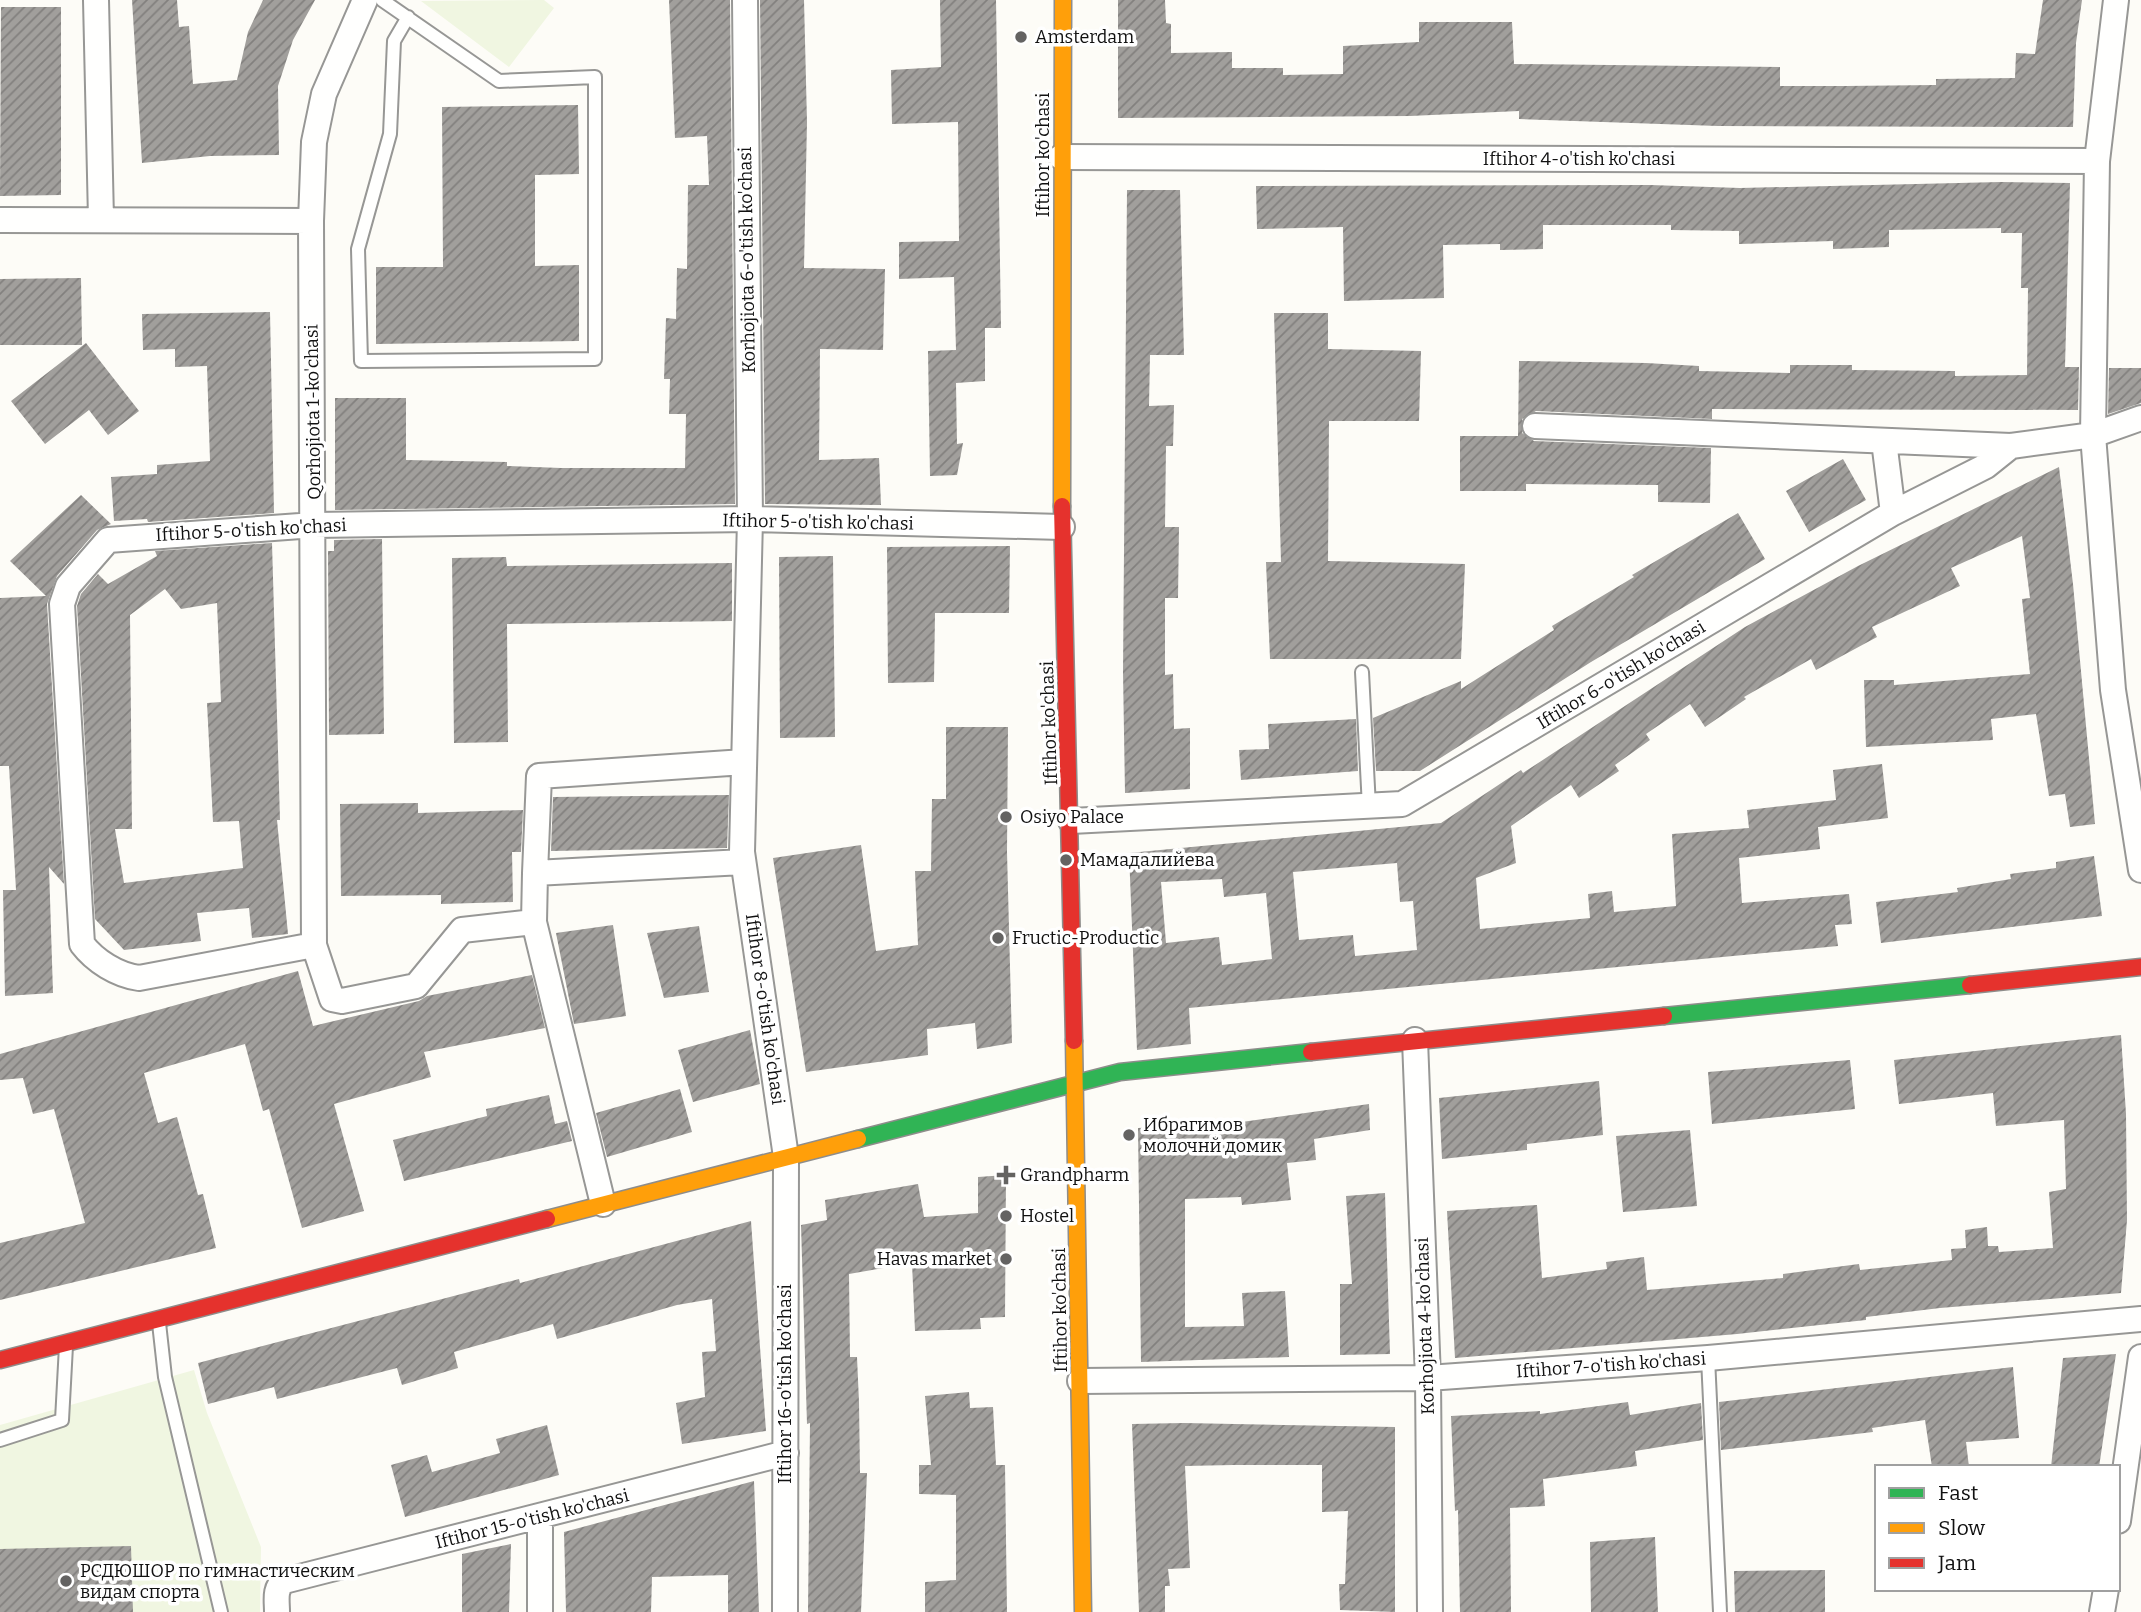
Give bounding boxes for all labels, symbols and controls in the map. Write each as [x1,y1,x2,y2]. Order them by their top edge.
place label: Amsterdam [1035,26,1134,48]
marker: Amsterdam [1013,29,1029,45]
street label: Iftihor ko'chasi [1032,93,1054,217]
street label: Korhojiota 6-o'tish ko'chasi [734,147,760,373]
street label: Iftihor 4-o'tish ko'chasi [1483,148,1675,170]
street label: Qorhojiota 1-ko'chasi [300,324,326,500]
street label: Iftihor 5-o'tish ko'chasi [722,509,914,535]
street label: Iftihor 5-o'tish ko'chasi [155,514,347,546]
street label: Iftihor 6-o'tish ko'chasi [1533,616,1709,734]
street label: Iftihor ko'chasi [1036,660,1062,786]
place label: Osiyo Palace [1020,806,1124,828]
marker: Osiyo Palace [998,809,1014,825]
place label: Мамадалийева [1080,849,1215,871]
marker: Мамадалийева [1058,852,1074,868]
street label: Iftihor 8-o'tish ko'chasi [741,912,789,1106]
place label: Fructic-Productic [1012,927,1159,949]
marker: Fructic-Productic [990,930,1006,946]
place label: Ибрагимов молочнй домик [1143,1114,1282,1157]
marker: Ибрагимов молочнй домик [1121,1127,1137,1143]
place label: Grandpharm [1020,1164,1129,1186]
marker: Grandpharm [998,1167,1014,1183]
place label: Hostel [1020,1205,1074,1227]
marker: Hostel [998,1208,1014,1224]
street label: Korhojiota 4-ko'chasi [1411,1237,1439,1415]
place label: Havas market [877,1248,992,1270]
street label: Iftihor ko'chasi [1048,1248,1072,1372]
marker: Havas market [998,1251,1014,1267]
street label: Iftihor 16-o'tish ko'chasi [774,1284,796,1484]
street label: Iftihor 7-o'tish ko'chasi [1515,1347,1707,1383]
legend [1875,1465,2120,1591]
text: Fast [1938,1480,1979,1506]
street label: Iftihor 15-o'tish ko'chasi [433,1484,631,1554]
text: Slow [1938,1515,1985,1541]
text: Jam [1937,1550,1976,1576]
place label: РСДЮШОР по гимнастическим видам спорта [80,1560,355,1603]
marker: РСДЮШОР по гимнастическим видам спорта [58,1573,74,1589]

